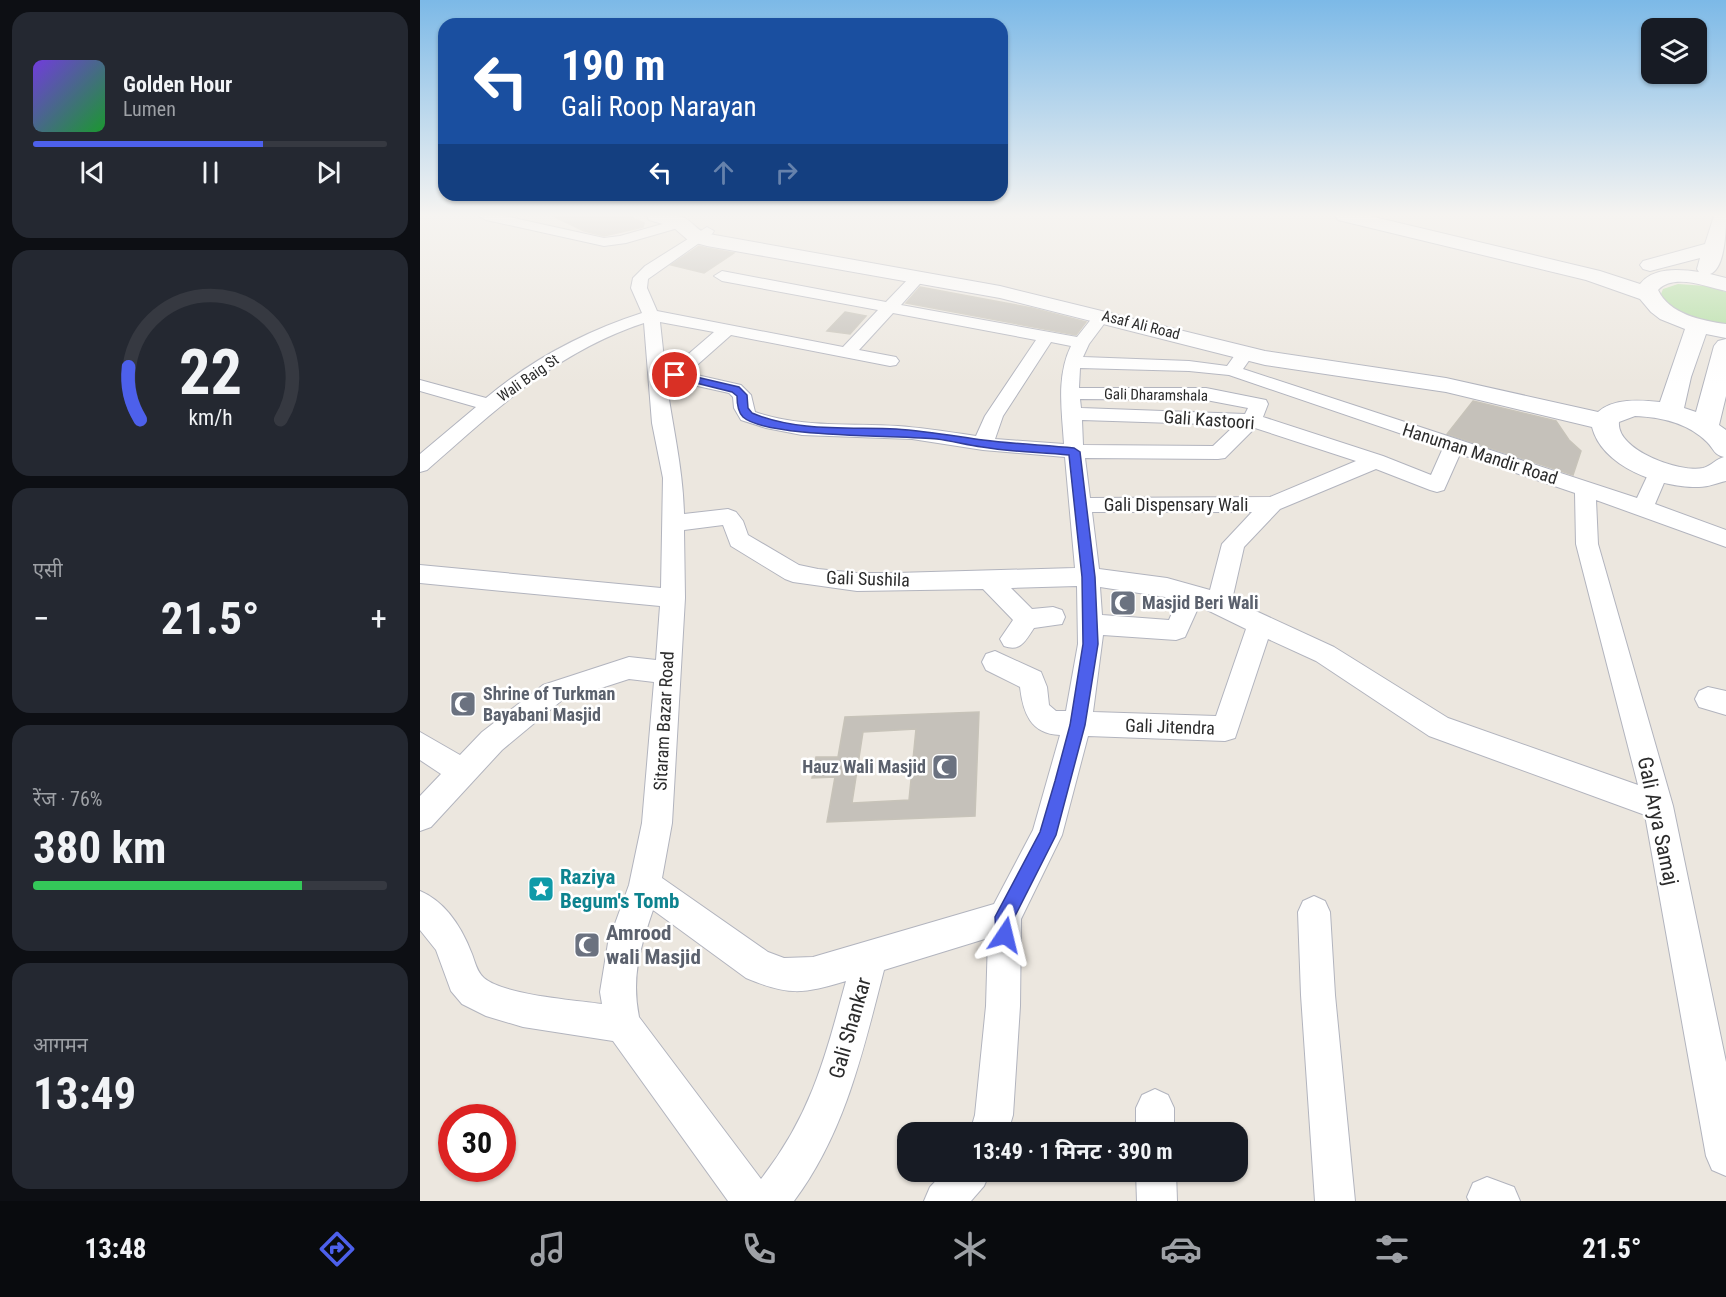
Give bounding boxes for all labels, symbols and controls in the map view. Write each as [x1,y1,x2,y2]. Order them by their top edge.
map controls [1641,18,1707,84]
button: layers [1641,18,1707,84]
text: 190 m [561,41,666,90]
icon: left [462,42,540,120]
text: Golden Hour [123,72,232,97]
text: Gali Roop Narayan [561,91,757,123]
text: Lumen [123,97,176,121]
icon: previous [76,156,109,189]
icon: pause [194,156,227,189]
icon: next [312,156,345,189]
icon: left [644,156,677,189]
icon: ahead [707,156,740,189]
icon: right [770,156,803,189]
street label: Asaf Ali Road [1100,307,1182,343]
text: 22 [178,336,242,409]
pin [649,349,700,400]
street label: Wali Baig St [494,350,562,406]
icon: arrive [658,358,691,391]
street label: Gali Dharamshala [1104,385,1208,405]
text: km/h [188,405,232,430]
street label: Gali Kastoori [1163,406,1255,433]
street label: Hanuman Mandir Road [1400,419,1560,489]
street label: Gali Dispensary Wali [1104,494,1248,515]
text: एसी [33,558,63,582]
street label: Gali Sushila [826,567,910,590]
mosque icon: Masjid Beri Wali [1108,588,1138,618]
text: 21.5° [161,592,259,645]
place label: Masjid Beri Wali [1142,592,1258,613]
text: − [33,599,50,638]
text: + [371,599,387,638]
street label: Sitaram Bazar Road [649,651,678,791]
place label: Shrine of Turkman Bayabani Masjid [483,683,615,725]
mosque icon: Shrine of Turkman Bayabani Masjid [448,689,478,719]
street label: Gali Jitendra [1125,714,1215,739]
mosque icon: Hauz Wali Masjid [930,752,960,782]
street label: Gali Arya Samaj [1633,755,1683,887]
place label: Hauz Wali Masjid [802,756,926,777]
text: रेंज · 76% [33,787,102,811]
text: 380 km [33,821,166,874]
place label: Raziya Begum's Tomb [560,865,679,913]
place icon: Raziya Begum's Tomb [526,874,556,904]
position arrow [973,903,1037,967]
place label: Amrood wali Masjid [606,921,701,969]
mosque icon: Amrood wali Masjid [572,930,602,960]
street label: Gali Shankar [824,975,876,1081]
text: आगमन [33,1033,88,1057]
text: 13:49 [33,1067,136,1120]
speed limit sign: 30 [438,1104,516,1182]
text: 13:49 · 1 मिनट · 390 m [972,1139,1173,1164]
icon: directions [316,1228,358,1270]
icon: music [527,1228,569,1270]
icon: phone [738,1228,780,1270]
icon: climate [949,1228,991,1270]
icon: car [1160,1228,1202,1270]
icon: filters [1371,1228,1413,1270]
text: 13:48 [85,1233,147,1265]
text: 21.5° [1582,1233,1641,1265]

